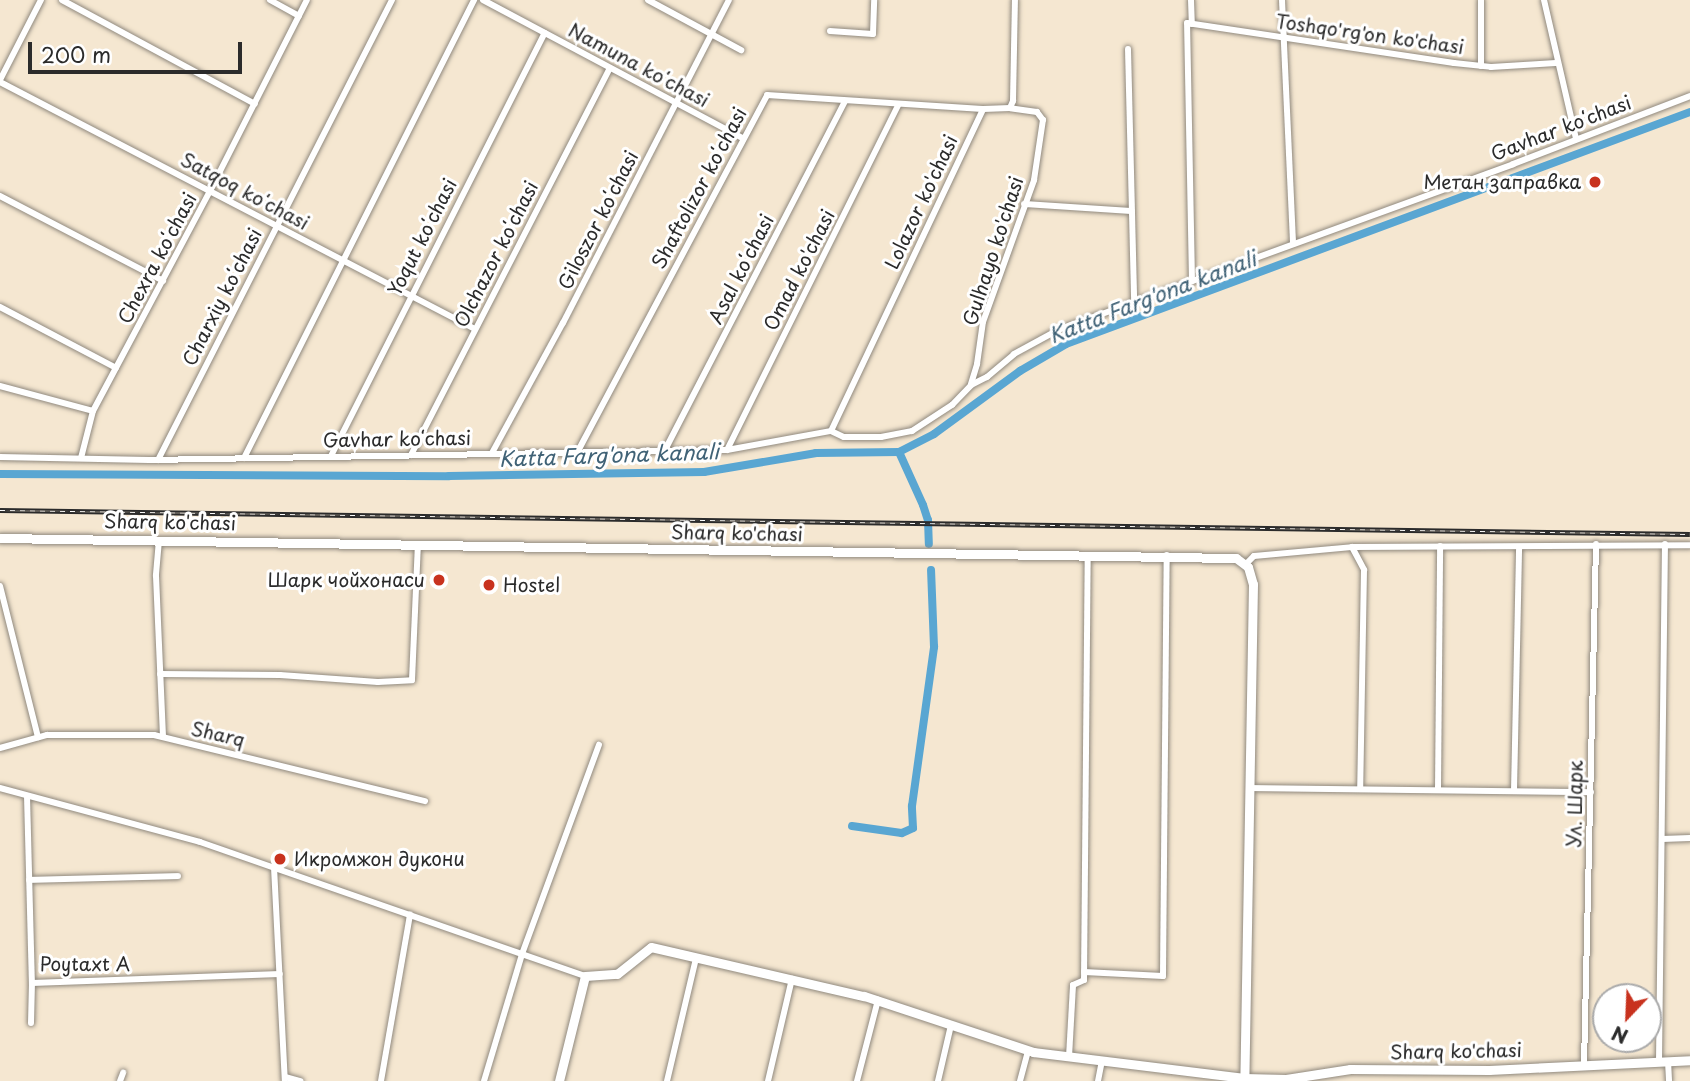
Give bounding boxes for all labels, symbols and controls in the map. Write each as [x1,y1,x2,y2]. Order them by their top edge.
street label: Toshqo'rg'on ko'chasi [1274,9,1466,59]
street label: Namuna koʻchasi [565,18,713,112]
scale bar [32,28,245,72]
text: 200 m [41,38,111,70]
street label: Gavhar koʻchasi [1488,91,1634,165]
street label: Shaftolizor koʻchasi [647,104,751,272]
street label: Lolazor ko'chasi [880,132,962,272]
street label: Giloszor koʻchasi [553,147,643,293]
street label: Satqoq koʻchasi [177,148,313,234]
place label: Метан заправка [1423,171,1581,193]
street label: Gulhayo ko'chasi [958,174,1028,328]
marker: Метан заправка [1587,174,1603,190]
street label: Yoqut koʻchasi [383,175,461,299]
street label: Olchazor koʻchasi [449,177,543,331]
street label: Chexra koʻchasi [113,189,201,327]
street label: Omad ko'chasi [759,206,839,334]
street label: Asal koʻchasi [704,211,778,327]
street label: Charxiy koʻchasi [178,225,266,369]
water label: Katta Farg'ona kanali [1044,245,1260,347]
street label: Gavhar koʻchasi [323,426,471,452]
water label: Katta Farg'ona kanali [498,438,720,470]
street label: Sharq ko'chasi [104,509,236,535]
street label: Sharq ko'chasi [671,520,803,546]
place label: Шарк чойхонаси [267,569,425,591]
marker: Шарк чойхонаси [431,572,447,588]
place label: Hostel [503,574,560,596]
marker: Hostel [481,577,497,593]
street label: Sharq [189,717,247,751]
street label: Ул. Шарк [1563,760,1587,848]
place label: Икромжон дукони [294,848,467,870]
marker: Икромжон дукони [272,851,288,867]
street label: Poytaxt A [40,953,130,975]
north arrow [1592,983,1662,1053]
text: N [1607,1020,1632,1051]
street label: Sharq ko'chasi [1390,1038,1522,1064]

